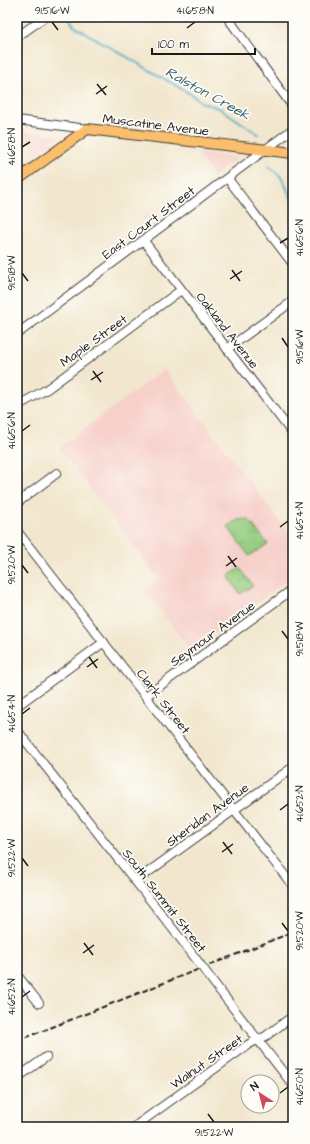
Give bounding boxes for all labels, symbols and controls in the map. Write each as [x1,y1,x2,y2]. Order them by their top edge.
text: 91.516°W [35,4,70,18]
text: 41.658°N [176,4,214,18]
scale bar [152,30,255,56]
text: 100 m [158,36,189,53]
water label: Ralston Creek [162,62,254,126]
street label: Muscatine Avenue [102,110,210,140]
text: 41.658°N [5,128,19,166]
street label: East Court Street [98,181,199,264]
text: 41.656°N [293,219,307,257]
text: 91.518°W [5,255,19,290]
street label: Oakland Avenue [192,289,263,373]
street label: Maple Street [56,310,131,371]
text: 91.516°W [293,329,307,364]
text: 41.656°N [5,412,19,450]
text: 41.654°N [293,502,307,540]
text: 91.520°W [5,545,19,585]
street label: Seymour Avenue [166,597,259,672]
text: 91.518°W [293,621,307,656]
street label: Clark Street [132,665,195,739]
text: 41.654°N [5,695,19,733]
street label: Sheridan Avenue [163,779,253,851]
text: 41.652°N [293,785,307,823]
text: 91.522°W [5,838,19,877]
street label: South Summit Street [118,845,211,957]
text: 91.520°W [293,911,307,951]
text: 41.652°N [5,978,19,1016]
street label: Walnut Street [167,1030,247,1093]
text: 41.650°N [293,1068,307,1106]
north arrow [240,1074,280,1114]
text: N [247,1078,262,1094]
text: 91.522°W [195,1126,234,1140]

